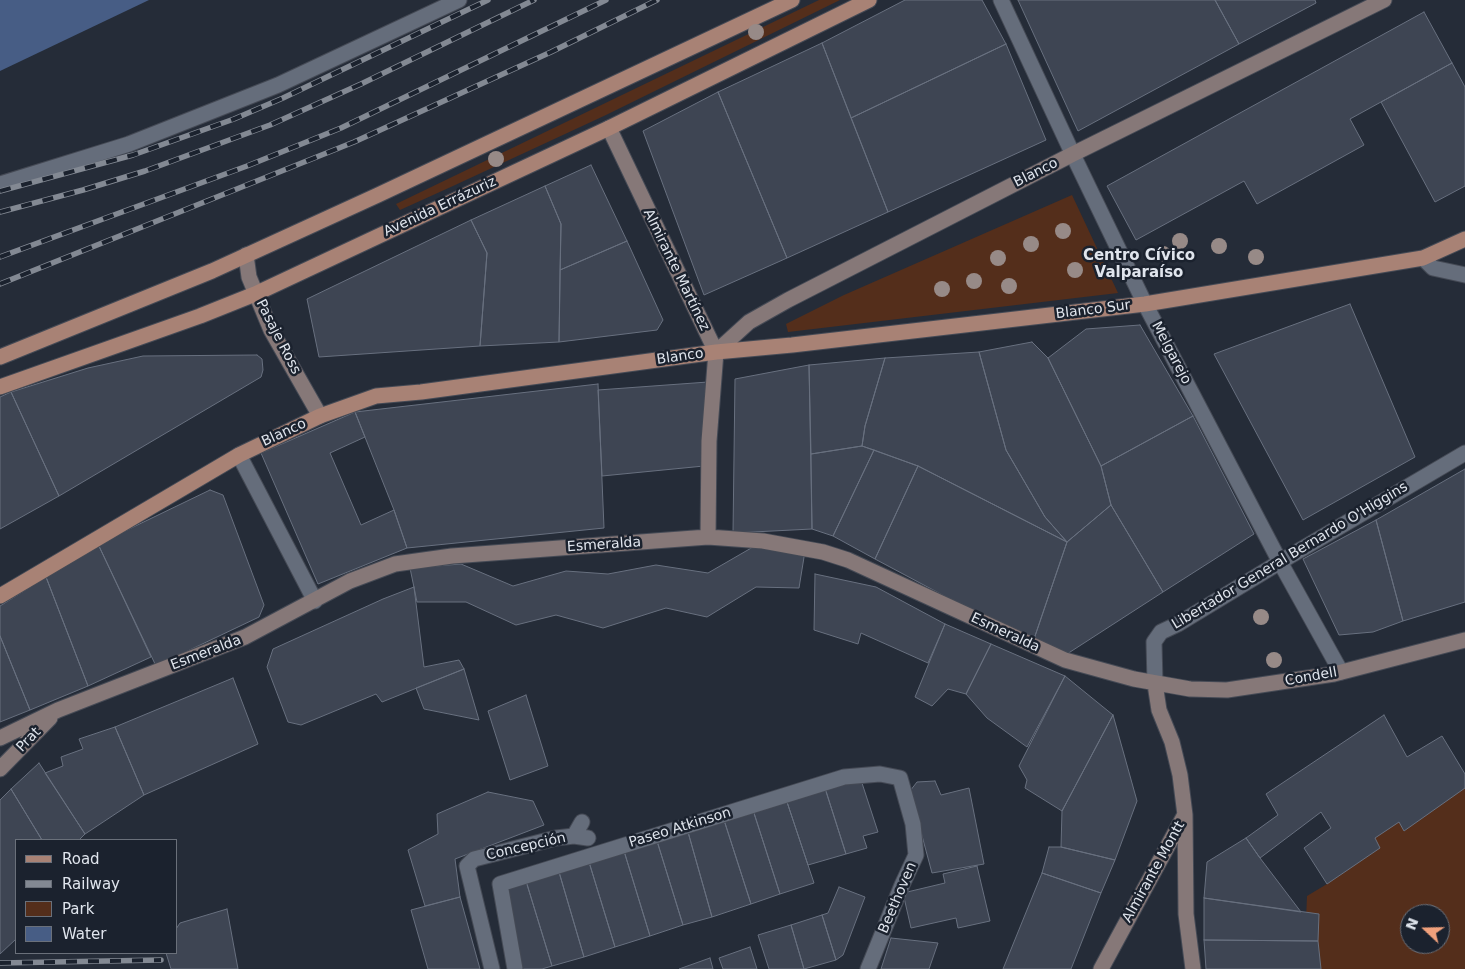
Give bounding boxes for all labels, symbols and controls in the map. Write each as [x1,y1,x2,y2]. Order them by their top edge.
street label: Blanco [1011,155,1061,191]
street label: Avenida Errázuriz [381,174,499,240]
street label: Almirante Martínez [639,206,713,334]
district label: Centro Cívico Valparaíso [1083,247,1195,282]
street label: Pasaje Ross [252,297,304,377]
street label: Blanco Sur [1055,297,1131,323]
street label: Melgarejo [1147,319,1195,387]
street label: Blanco [655,345,705,369]
street label: Blanco [259,415,309,451]
street label: Libertador General Bernardo O'Higgins [1169,479,1411,633]
street label: Esmeralda [566,534,642,556]
street label: Esmeralda [968,610,1042,656]
street label: Esmeralda [168,632,244,674]
street label: Condell [1284,664,1338,690]
street label: Prat [13,724,45,756]
street label: Paseo Atkinson [627,805,733,851]
street label: Almirante Montt [1119,818,1189,926]
street label: Concepción [484,830,568,864]
legend [15,839,178,954]
text: Road [62,850,100,868]
street label: Beethoven [876,860,920,936]
text: Railway [62,875,120,893]
text: Park [62,900,94,918]
north arrow [1400,904,1450,954]
text: N [1402,916,1421,932]
text: Water [62,925,106,943]

